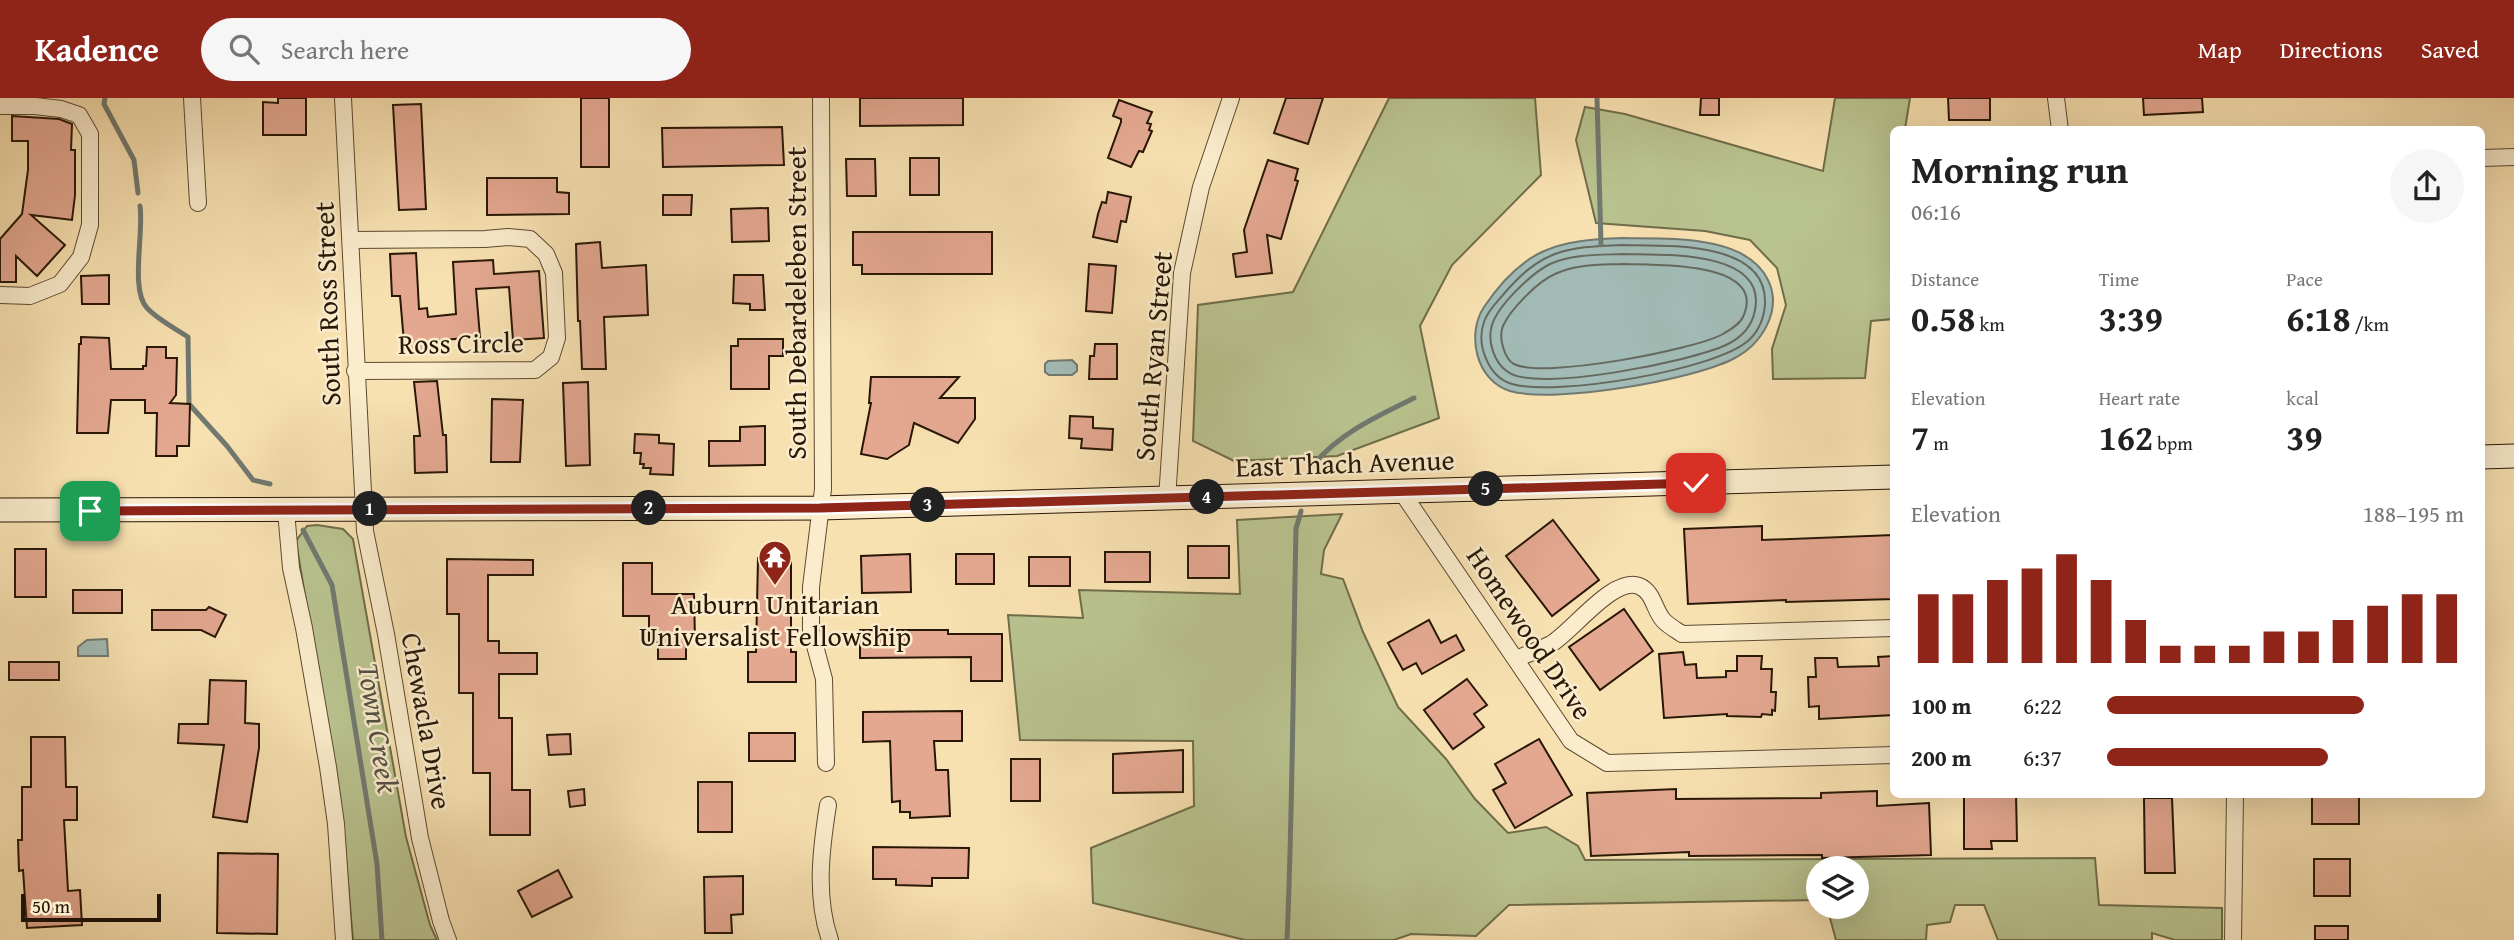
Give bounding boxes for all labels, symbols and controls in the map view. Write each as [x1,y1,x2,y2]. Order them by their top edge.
search box [201,18,691,81]
text: Kadence [35,25,159,73]
icon: search [225,30,263,68]
text: Search here [281,30,409,69]
text: Map [2198,32,2242,67]
text: Directions [2280,32,2383,67]
text: Saved [2421,32,2479,67]
text: Morning run [1911,141,2128,197]
street label: South Debardeleben Street [775,146,816,460]
button: share [2390,149,2464,223]
text: 06:16 [1911,195,1961,228]
street label: South Ross Street [302,201,351,407]
street label: South Ryan Street [1123,249,1182,463]
text: Distance [1911,265,1979,293]
text: Time [2099,265,2139,293]
text: Pace [2286,265,2323,293]
text: 0.58 [1911,293,1975,344]
text: 3:39 [2099,293,2163,344]
text: 6:18 [2286,293,2351,344]
text: km [1975,310,2005,338]
text: /km [2351,310,2389,338]
street label: Ross Circle [398,321,524,364]
text: Elevation [1911,384,1985,412]
text: Heart rate [2099,384,2180,412]
text: kcal [2286,384,2319,412]
text: 7 [1911,412,1929,463]
text: 162 [2099,412,2153,463]
text: 39 [2286,412,2323,463]
text: m [1929,429,1949,457]
text: bpm [2153,429,2193,457]
street label: East Thach Avenue [1235,438,1455,487]
pin [1666,453,1726,513]
icon: check [1677,464,1715,502]
pin: 5 [1468,472,1504,506]
text: 5 [1481,474,1490,502]
pin: 4 [1190,480,1224,514]
pin [60,481,120,541]
text: 4 [1202,482,1211,510]
pin: 3 [911,488,946,522]
pin: 2 [632,490,666,526]
text: 3 [923,490,932,518]
icon: arrive [71,492,109,530]
pin: 1 [352,492,388,526]
text: 2 [644,493,653,521]
text: 1 [365,494,374,522]
text: Elevation [1911,497,2001,530]
text: 188–195 m [2363,497,2464,530]
temple icon: Auburn Unitarian Universalist Fellowship [756,538,794,587]
street label: Homewood Drive [1457,538,1604,727]
place label: Auburn Unitarian Universalist Fellowship [639,583,911,656]
street label: Chewacla Drive [392,629,463,813]
water label: Town Creek [347,660,411,796]
text: 100 m [1911,689,1972,722]
text: 6:22 [2023,689,2062,722]
text: 200 m [1911,741,1972,774]
text: 6:37 [2023,741,2062,774]
map controls [1806,856,1869,919]
button: layers [1806,856,1869,919]
scale bar [21,891,161,923]
text: 50 m [32,892,70,920]

